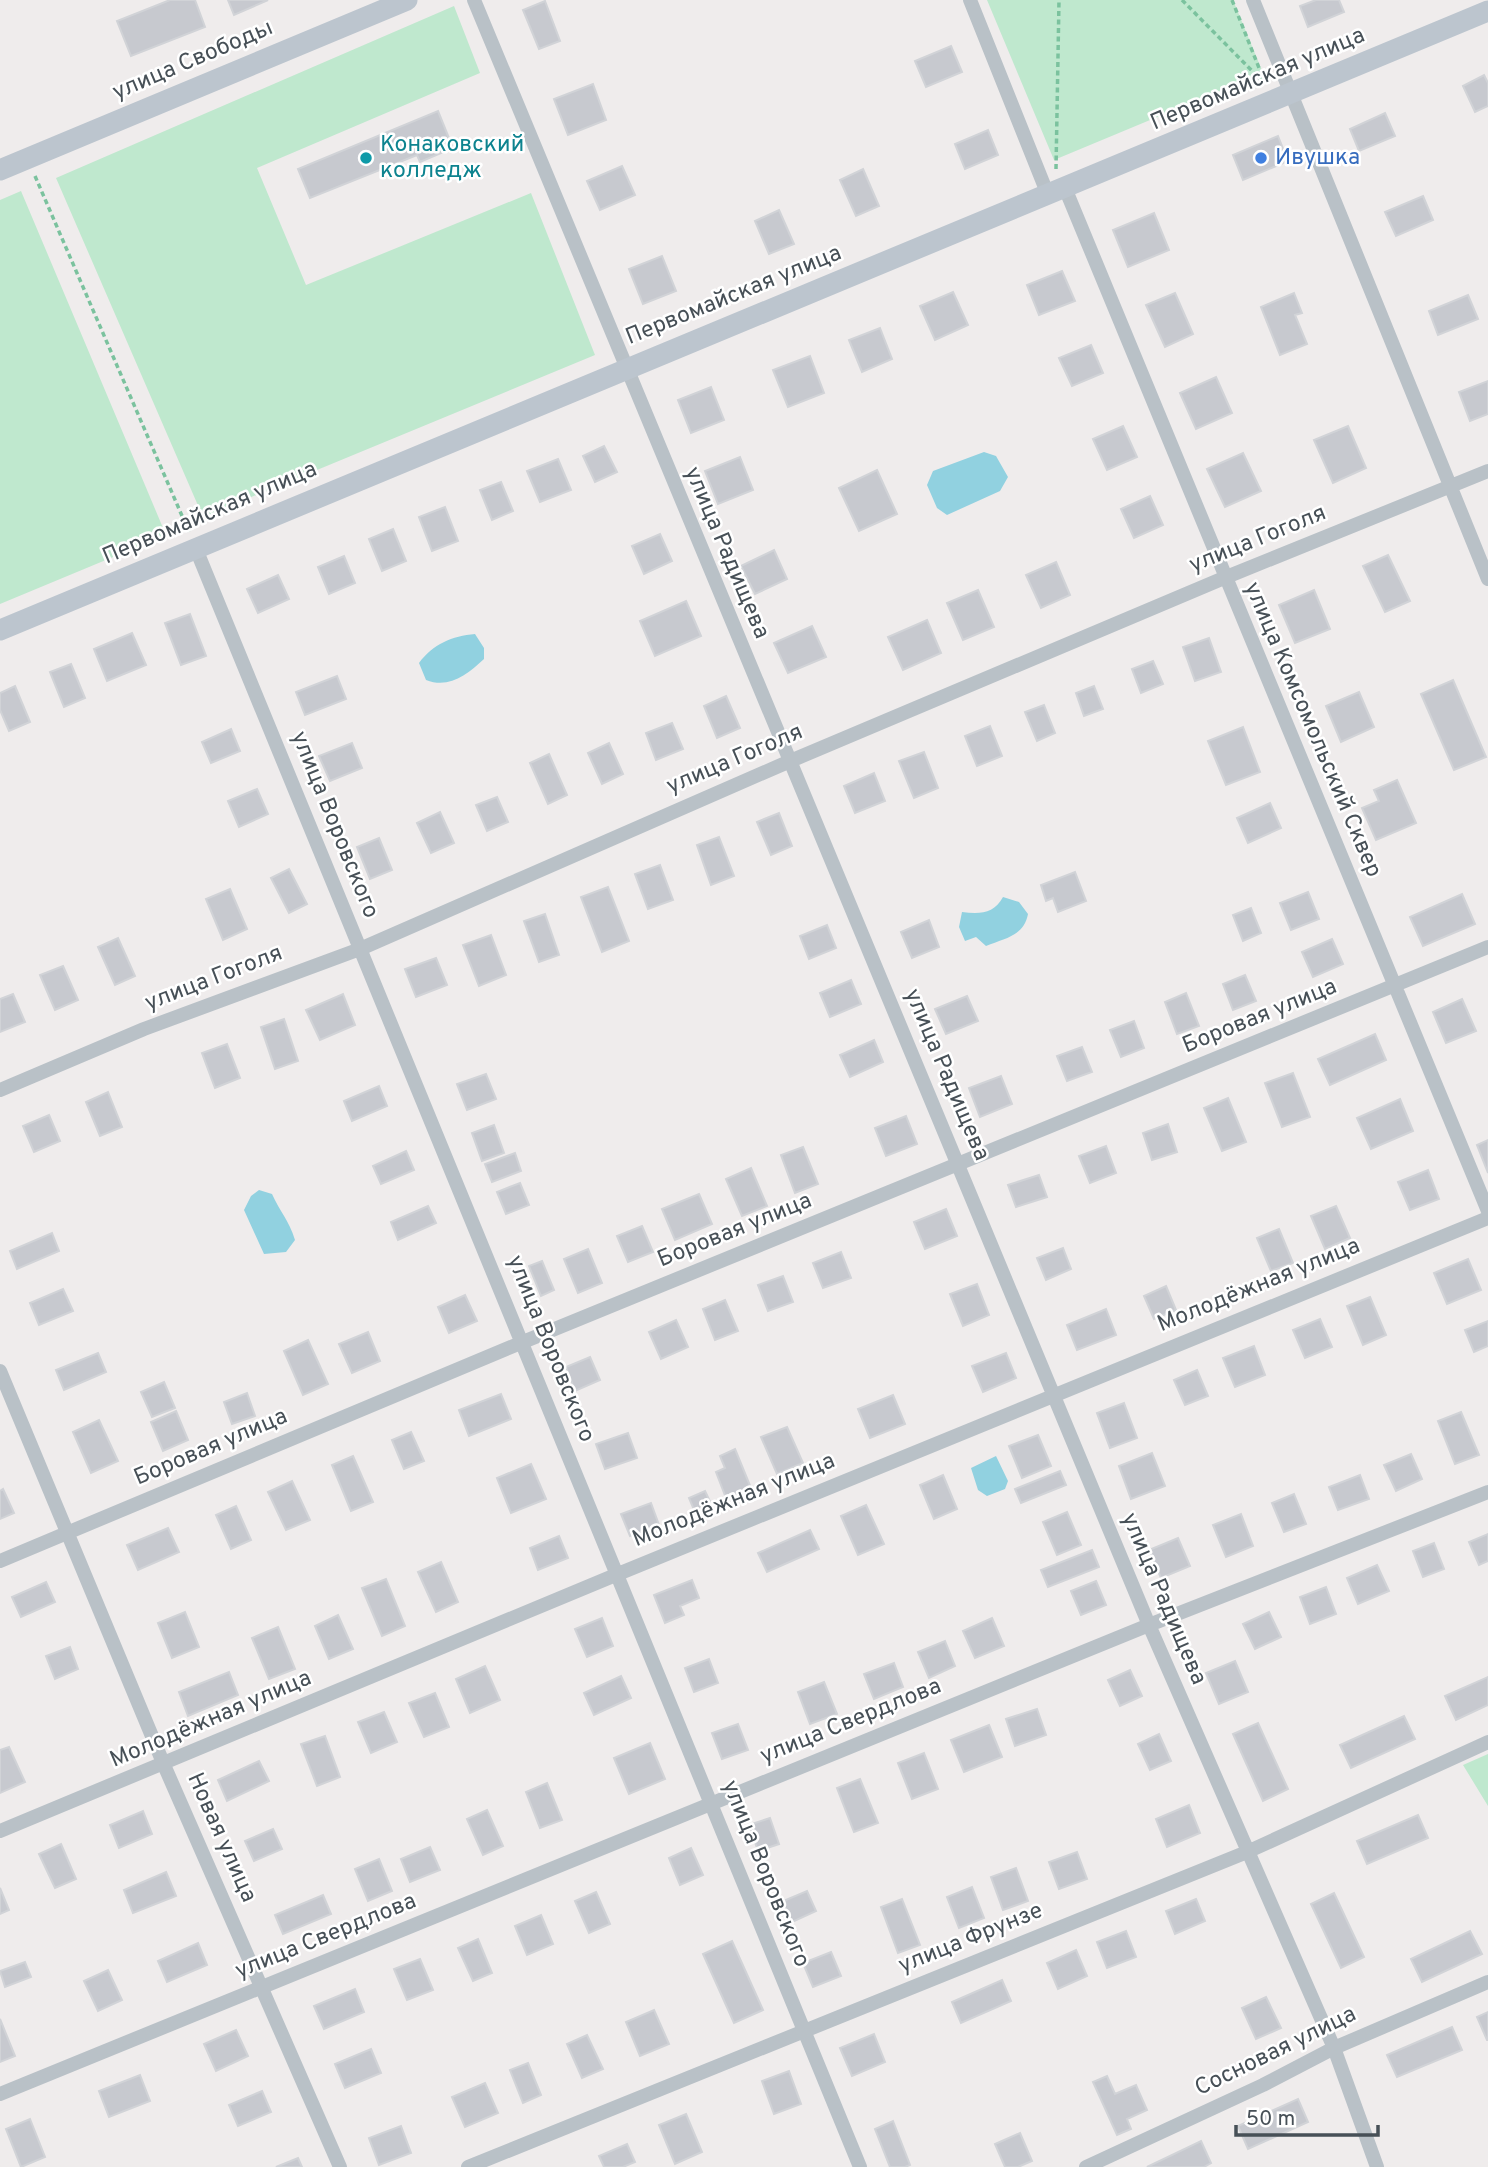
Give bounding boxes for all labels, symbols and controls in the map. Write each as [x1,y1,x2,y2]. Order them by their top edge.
street label: улица Свободы [108,14,278,108]
street label: Первомайская улица [1146,22,1370,138]
place label: Конаковский колледж [380,131,524,186]
place label: Ивушка [1275,144,1360,173]
marker: Конаковский колледж [358,150,374,166]
marker: Ивушка [1253,150,1269,166]
street label: Первомайская улица [622,239,846,353]
street label: Первомайская улица [98,456,322,572]
street label: улица Радищева [677,463,775,643]
street label: улица Гоголя [1185,499,1331,581]
street label: улица Комсомольский Сквер [1237,578,1387,882]
street label: улица Гоголя [662,718,808,802]
street label: улица Воровского [283,727,385,923]
street label: улица Гоголя [141,939,287,1019]
street label: Боровая улица [1179,973,1341,1061]
street label: улица Радищева [897,985,995,1165]
street label: Боровая улица [654,1187,816,1275]
street label: Молодёжная улица [1153,1232,1365,1340]
street label: улица Воровского [499,1251,601,1447]
street label: Боровая улица [130,1403,292,1493]
street label: Молодёжная улица [628,1447,840,1555]
street label: улица Радищева [1114,1509,1212,1689]
street label: Молодёжная улица [106,1664,316,1776]
street label: улица Свердлова [756,1672,946,1772]
street label: Новая улица [180,1769,262,1907]
street label: улица Воровского [714,1776,816,1972]
street label: улица Свердлова [231,1887,421,1987]
street label: улица Фрунзе [895,1897,1047,1981]
street label: Сосновая улица [1191,2000,1361,2104]
scale bar [1236,2094,1378,2138]
text: 50 m [1246,2106,1295,2133]

